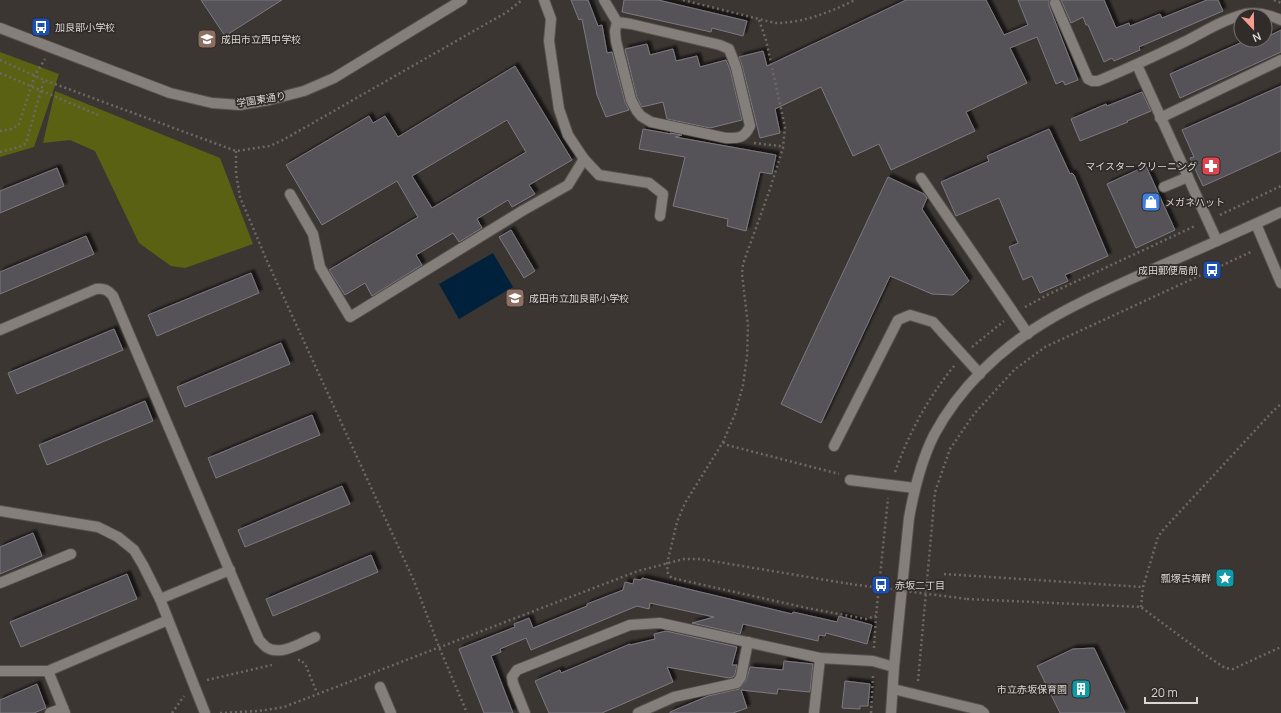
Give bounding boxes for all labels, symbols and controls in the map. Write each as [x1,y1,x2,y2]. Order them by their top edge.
north arrow [1233,8,1273,48]
bus stop icon: 加良部小学校 [30,16,52,38]
place label: 加良部小学校 [55,20,115,34]
school or university icon: 成田市立西中学校 [196,28,218,50]
text: N [1250,29,1263,46]
place label: 成田市立西中学校 [221,32,301,46]
street label: 学園東通り [235,88,287,110]
pharmacy icon: マイスター クリーニング [1200,155,1222,177]
place label: マイスター クリーニング [1085,159,1197,173]
shop icon: メガネハット [1140,191,1162,213]
place label: メガネハット [1165,195,1225,209]
bus stop icon: 成田郵便局前 [1201,259,1223,281]
place label: 成田郵便局前 [1138,263,1198,277]
school or university icon: 成田市立加良部小学校 [504,287,526,309]
place label: 成田市立加良部小学校 [529,291,629,305]
place icon: 瓢塚古墳群 [1214,567,1236,589]
place label: 瓢塚古墳群 [1161,571,1211,585]
bus stop icon: 赤坂二丁目 [870,574,892,596]
place label: 赤坂二丁目 [895,578,945,592]
building icon: 市立赤坂保育園 [1070,678,1092,700]
scale bar [1145,679,1197,705]
place label: 市立赤坂保育園 [997,682,1067,696]
text: 20 m [1151,684,1178,701]

